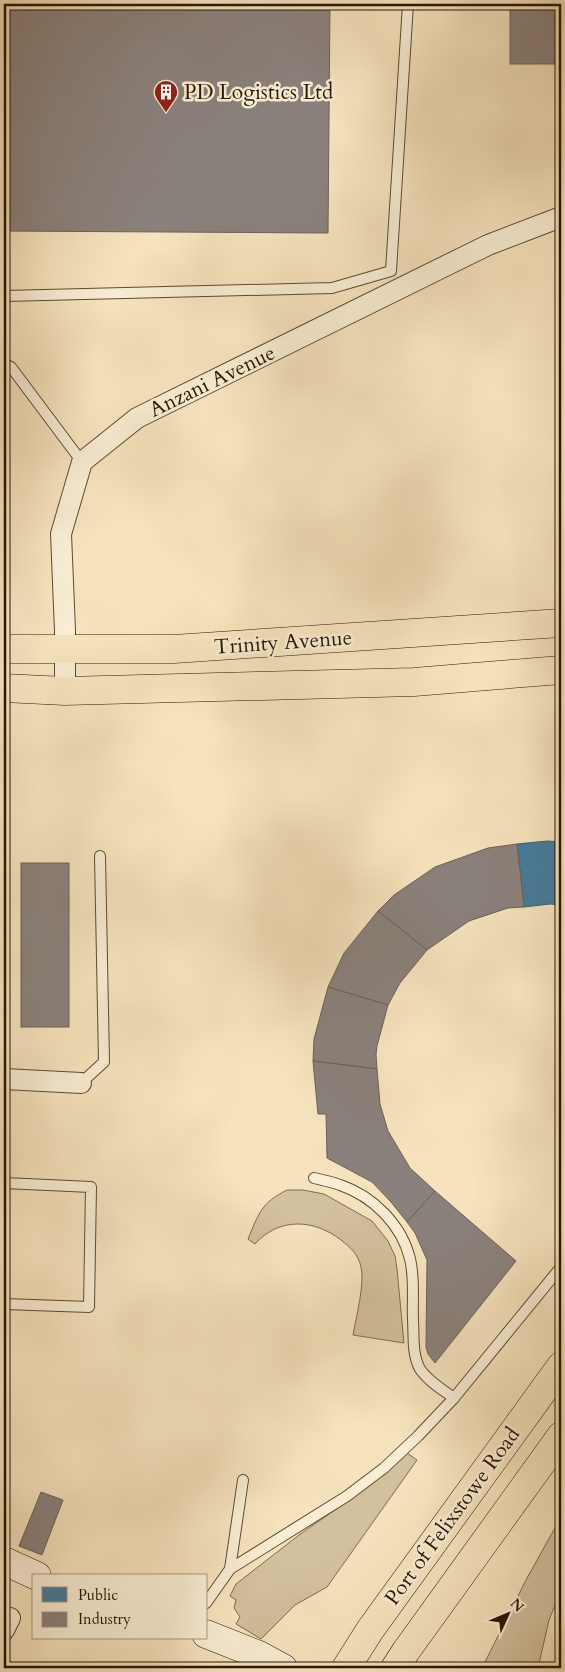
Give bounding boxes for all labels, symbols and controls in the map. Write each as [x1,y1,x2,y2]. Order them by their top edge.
place label: PD Logistics Ltd [184,78,333,107]
building icon: PD Logistics Ltd [153,79,179,113]
street label: Anzani Avenue [144,338,280,424]
street label: Trinity Avenue [213,623,353,662]
street label: Port of Felixstowe Road [378,1421,527,1611]
legend [32,1574,208,1640]
text: Public [78,1585,118,1605]
north arrow [482,1590,532,1640]
text: N [506,1594,528,1616]
text: Industry [78,1609,131,1629]

